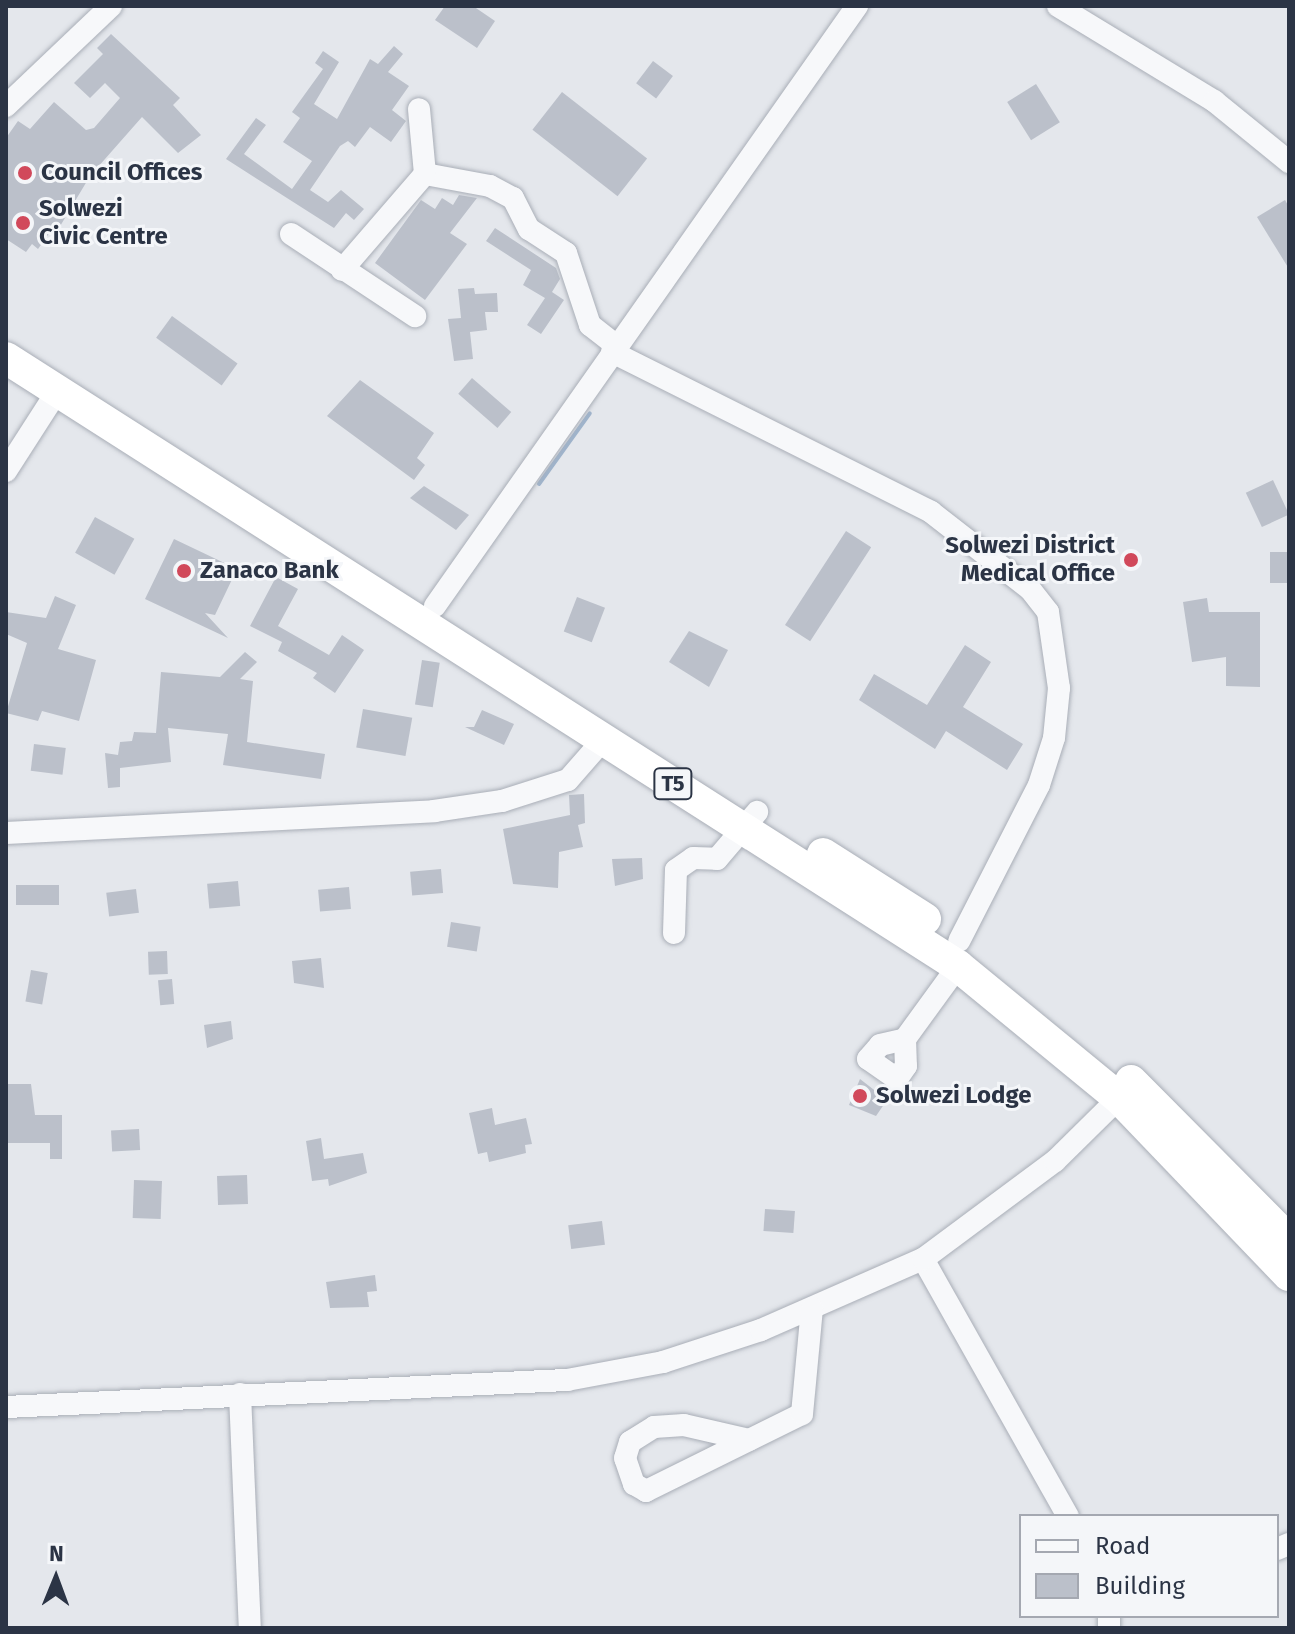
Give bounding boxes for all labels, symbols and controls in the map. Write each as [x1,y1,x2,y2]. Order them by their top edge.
place label: Council Offices [41,159,202,187]
marker: Council Offices [16,164,34,182]
place label: Solwezi Civic Centre [39,195,168,251]
marker: Solwezi Civic Centre [14,214,32,232]
place label: Solwezi District Medical Office [945,532,1115,588]
marker: Solwezi District Medical Office [1122,551,1140,569]
place label: Zanaco Bank [200,557,339,585]
marker: Zanaco Bank [175,562,193,580]
road number: T5 [653,766,693,802]
place label: Solwezi Lodge [876,1082,1031,1110]
marker: Solwezi Lodge [851,1087,869,1105]
legend [1019,1514,1279,1618]
text: Road [1095,1532,1150,1560]
north arrow [16,1538,96,1618]
text: N [49,1540,64,1567]
text: Building [1095,1572,1185,1600]

